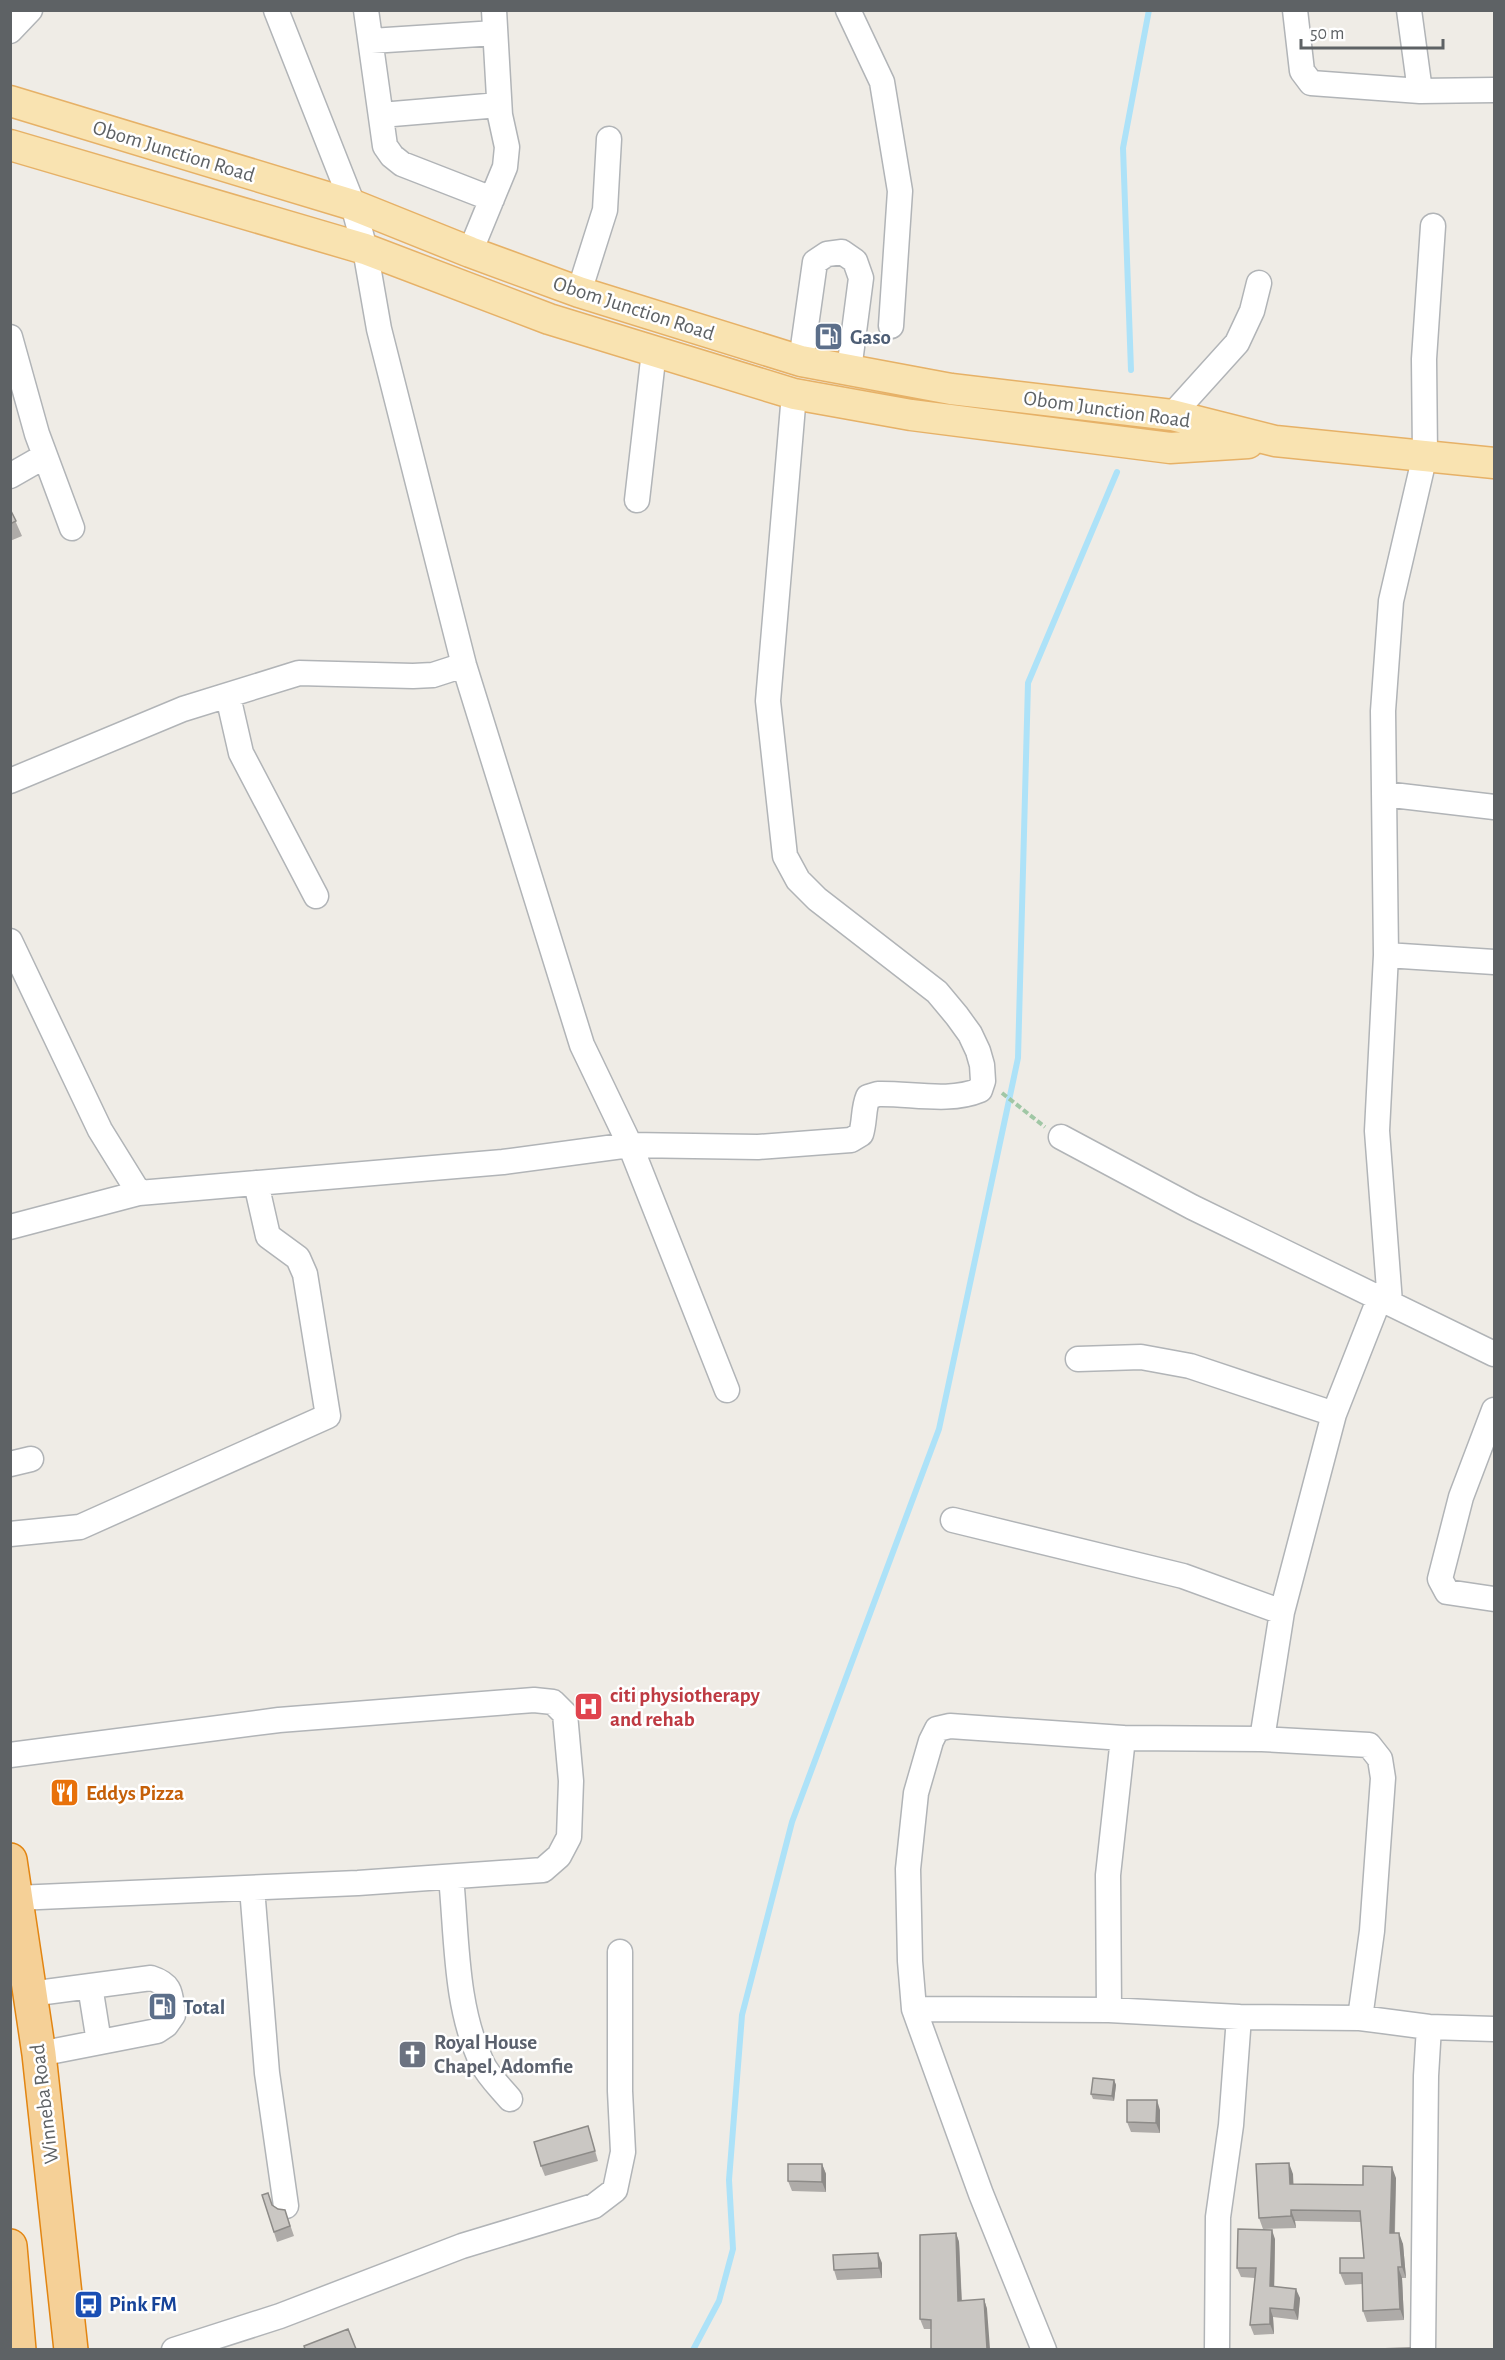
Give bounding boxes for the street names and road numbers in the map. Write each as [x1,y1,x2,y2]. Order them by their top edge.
street label: Obom Junction Road [90,117,257,186]
street label: Obom Junction Road [551,273,717,344]
street label: Obom Junction Road [1022,387,1192,432]
street label: Winneba Road [27,2043,62,2165]

